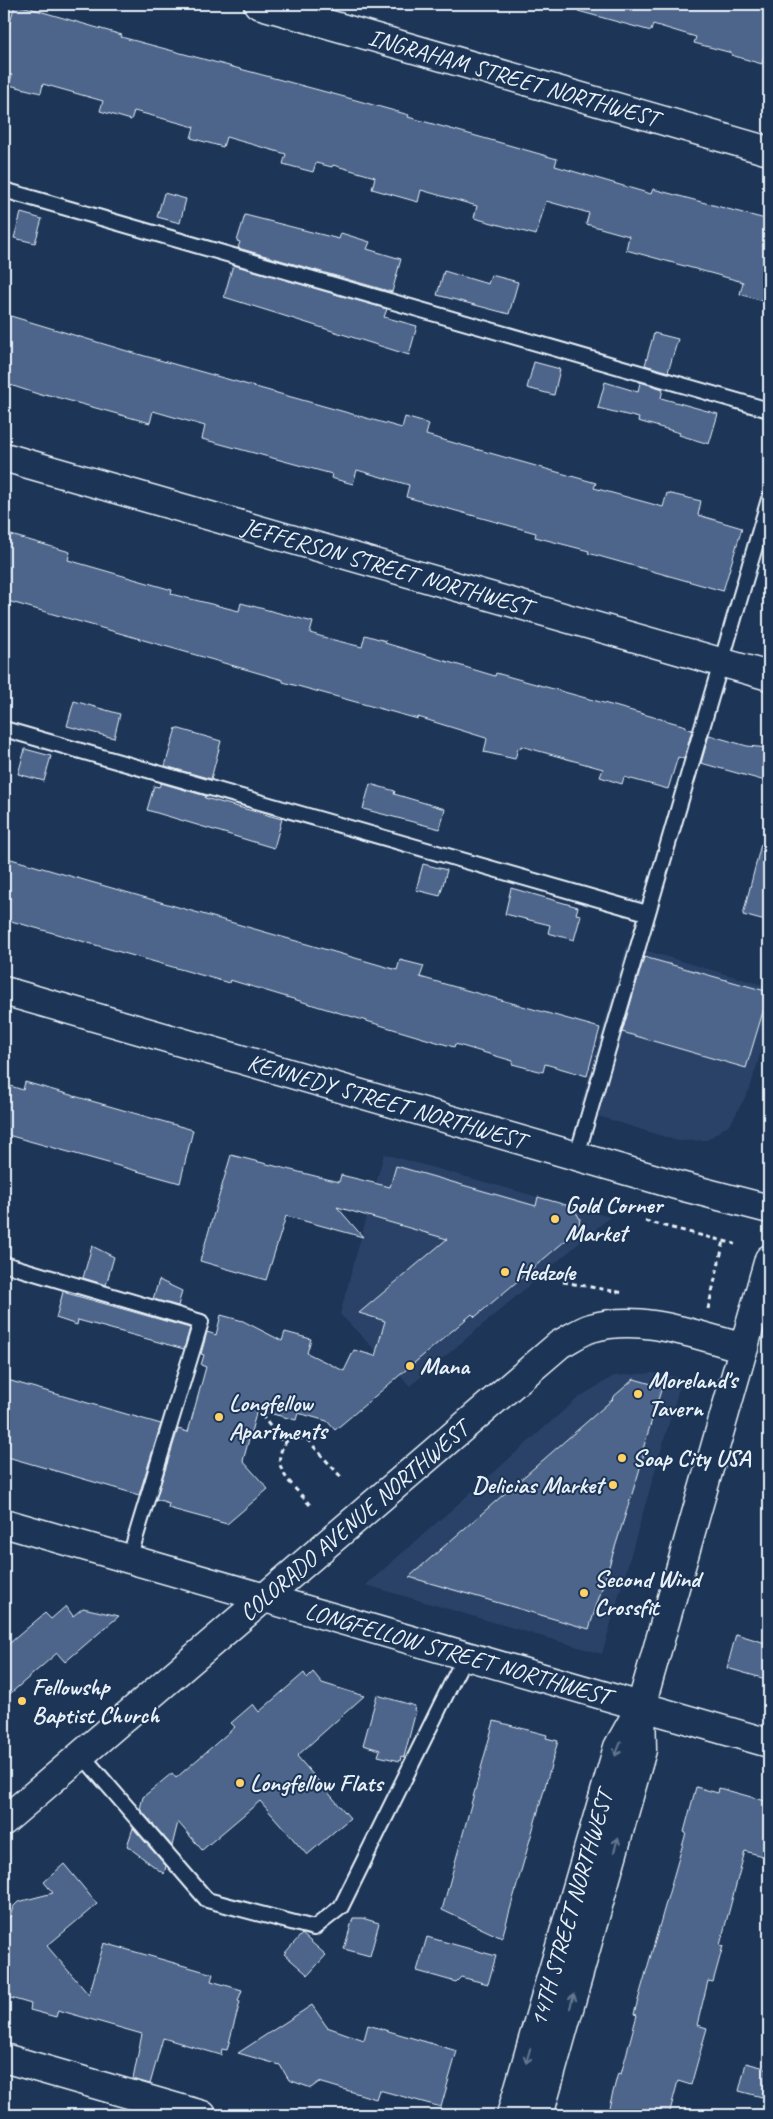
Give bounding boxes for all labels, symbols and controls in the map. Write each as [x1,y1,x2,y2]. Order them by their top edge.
street label: INGRAHAM STREET NORTHWEST [365,22,667,135]
street label: JEFFERSON STREET NORTHWEST [238,511,540,624]
street label: KENNEDY STREET NORTHWEST [244,1047,534,1157]
place label: Gold Corner Market [565,1190,664,1248]
marker: Gold Corner Market [549,1213,561,1225]
place label: Hedzole [515,1257,577,1287]
marker: Hedzole [499,1266,511,1278]
place label: Mana [420,1351,471,1381]
marker: Mana [404,1360,416,1372]
place label: Moreland's Tavern [648,1365,740,1423]
place label: Longfellow Apartments [229,1388,329,1446]
marker: Moreland's Tavern [632,1388,644,1400]
marker: Longfellow Apartments [213,1411,225,1423]
street label: COLORADO AVENUE NORTHWEST [233,1411,479,1628]
place label: Soap City USA [632,1443,752,1473]
marker: Soap City USA [616,1452,628,1464]
place label: Delicias Market [472,1470,607,1500]
marker: Delicias Market [607,1479,619,1491]
place label: Second Wind Crossfit [594,1564,704,1622]
marker: Second Wind Crossfit [578,1587,590,1599]
street label: LONGFELLOW STREET NORTHWEST [302,1595,619,1713]
place label: Fellowshp Baptist Church [32,1672,160,1730]
marker: Fellowshp Baptist Church [16,1695,28,1707]
one-way arrow [613,1741,623,1756]
place label: Longfellow Flats [250,1768,385,1798]
marker: Longfellow Flats [234,1777,246,1789]
street label: 14TH STREET NORTHWEST [523,1783,621,2030]
one-way arrow [611,1837,621,1853]
one-way arrow [567,1993,577,2009]
one-way arrow [523,2048,533,2064]

